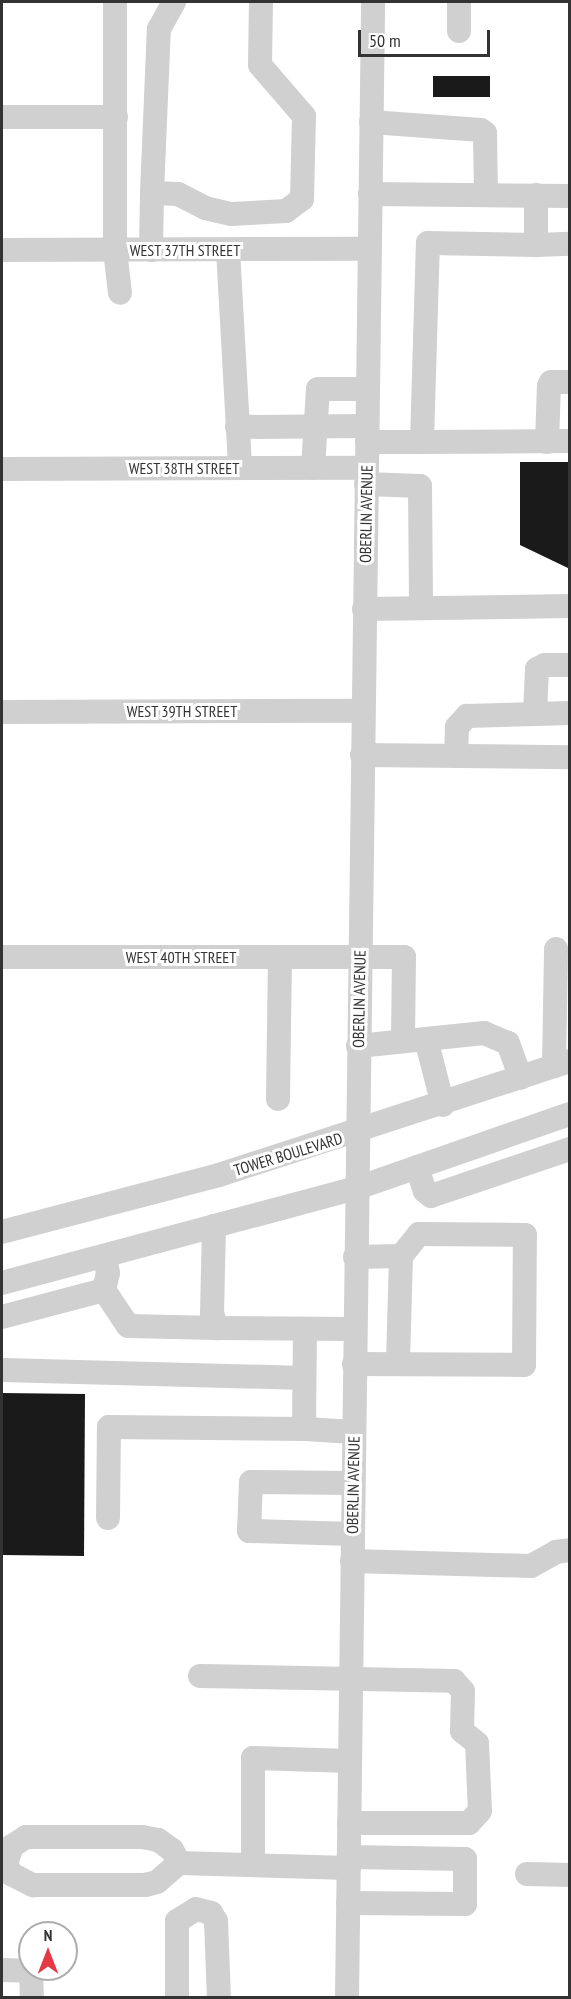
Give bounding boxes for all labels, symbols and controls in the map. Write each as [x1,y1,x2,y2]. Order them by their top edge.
scale bar [361,18,493,56]
text: 50 m [369,29,401,52]
street label: WEST 37TH STREET [129,240,241,260]
street label: WEST 38TH STREET [128,458,240,478]
street label: OBERLIN AVENUE [356,465,376,563]
street label: WEST 39TH STREET [126,701,238,721]
street label: WEST 40TH STREET [125,947,237,967]
street label: OBERLIN AVENUE [349,950,369,1048]
street label: TOWER BOULEVARD [231,1128,345,1180]
street label: OBERLIN AVENUE [343,1436,363,1534]
north arrow [18,1921,78,1981]
text: N [44,1925,52,1945]

